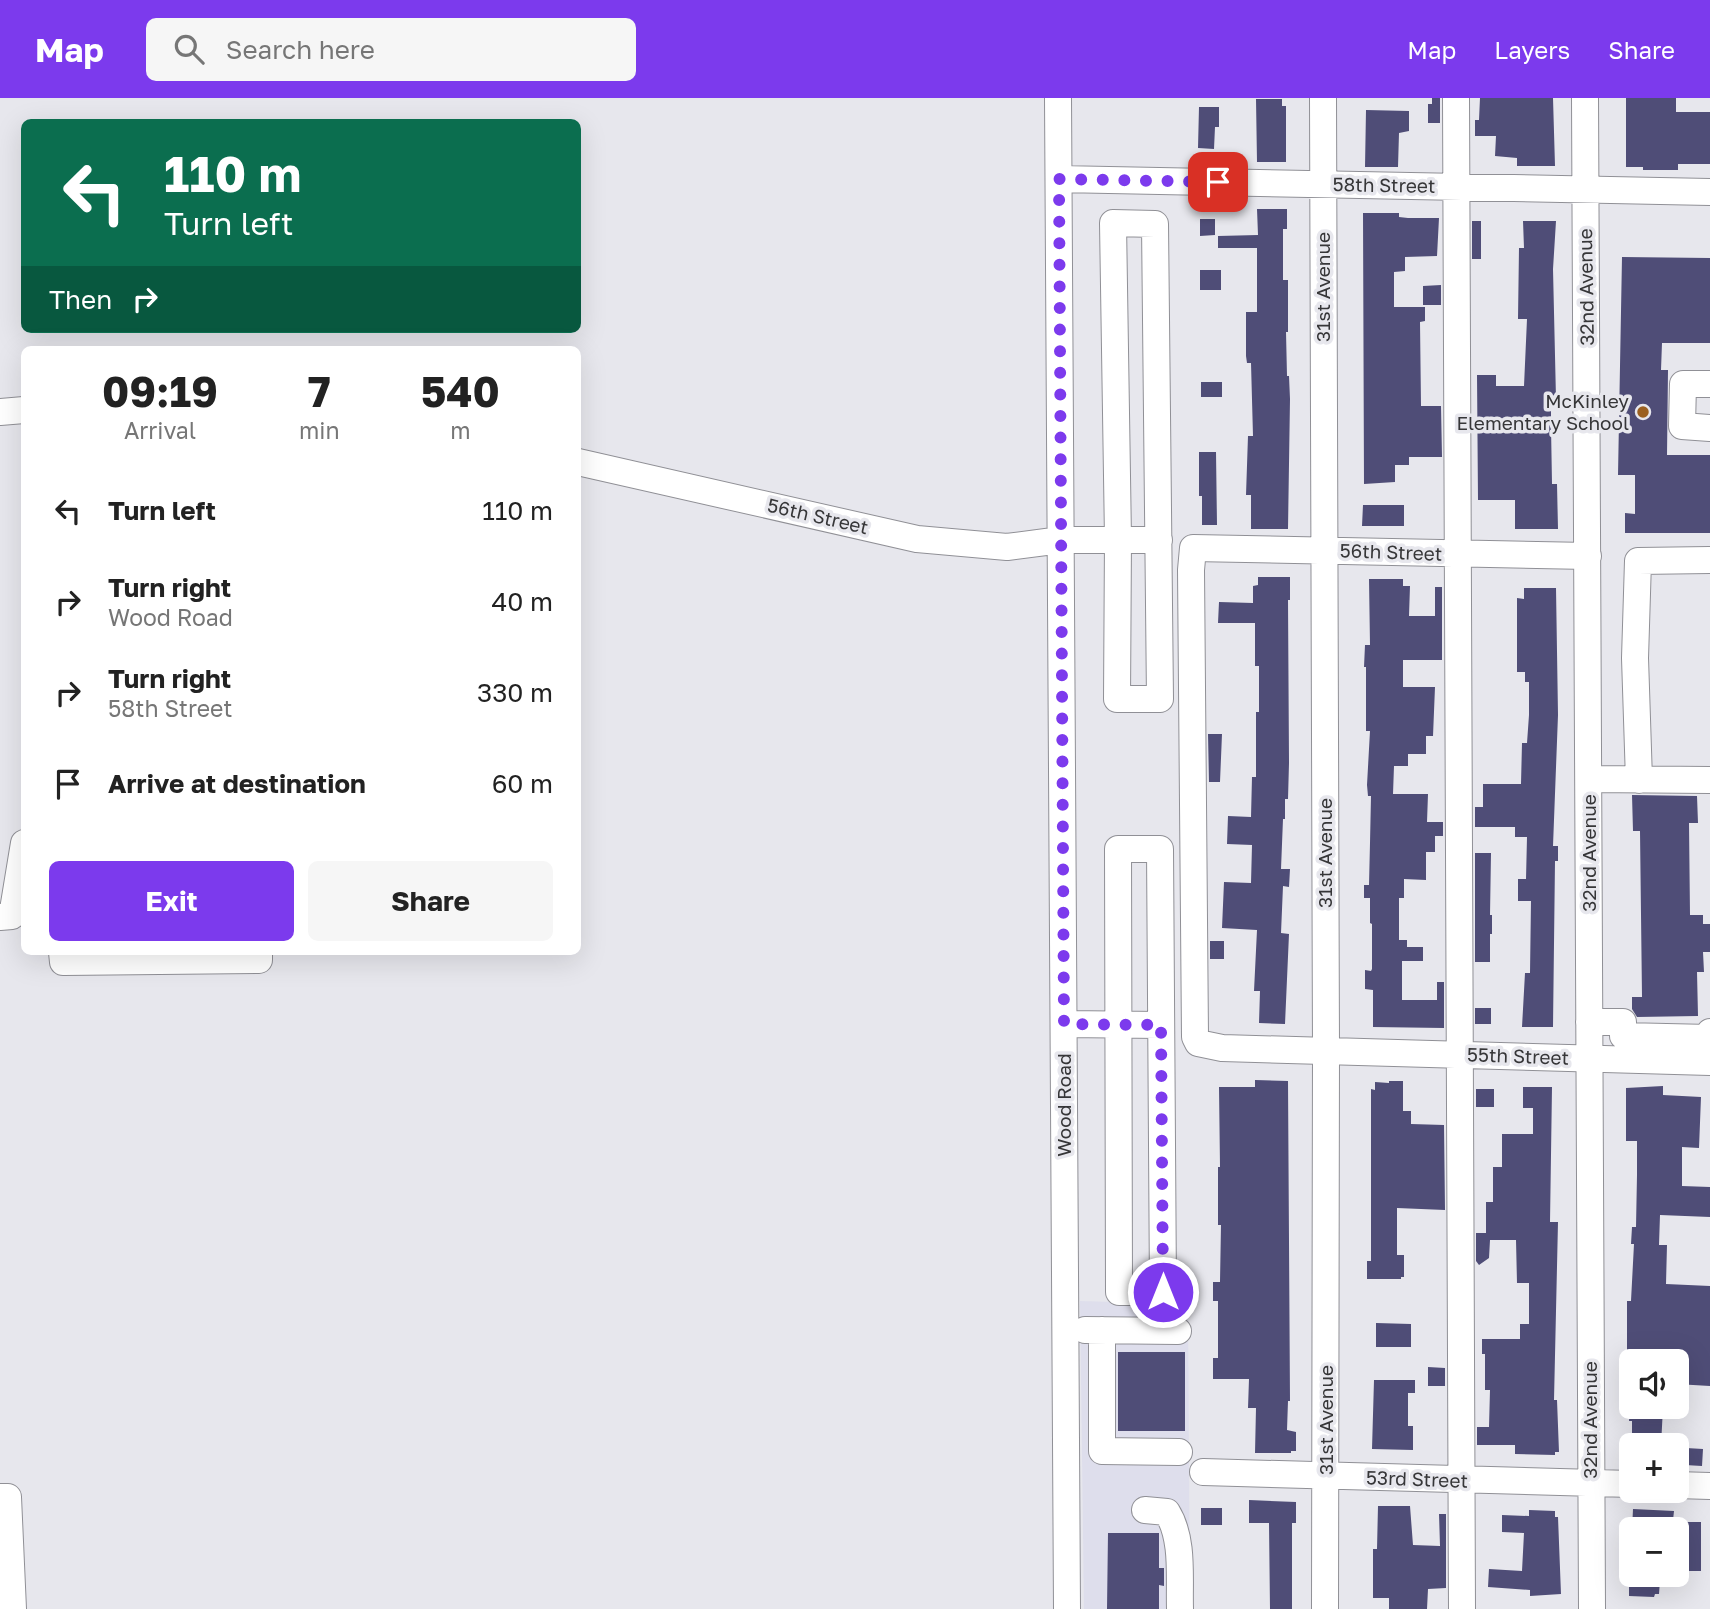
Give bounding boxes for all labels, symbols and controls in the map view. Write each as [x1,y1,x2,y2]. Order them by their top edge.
search box [146,18,636,81]
text: Map [35,30,104,69]
icon: search [170,30,208,68]
text: Search here [226,34,375,65]
text: Map [1407,35,1456,64]
text: Layers [1494,35,1570,64]
text: Share [1608,35,1675,64]
text: 110 m [164,144,301,203]
icon: left [49,147,140,238]
pin [1188,152,1248,212]
icon: arrive [1199,163,1237,201]
street label: 58th Street [1332,172,1436,197]
text: Turn left [164,204,293,242]
street label: 32nd Avenue [1573,228,1598,346]
street label: 31st Avenue [1311,232,1334,342]
icon: right [126,280,164,318]
text: Then [49,284,112,315]
text: 09:19 [102,366,218,416]
text: 7 [308,366,331,416]
text: 540 [421,366,500,416]
place label: McKinley Elementary School [1456,389,1629,434]
marker: McKinley Elementary School [1635,404,1651,420]
text: Arrival [124,416,196,444]
text: min [299,416,340,444]
text: m [450,416,470,444]
icon: left [49,492,87,530]
street label: 56th Street [765,493,871,538]
text: Turn left [108,495,216,526]
text: 110 m [482,495,553,526]
street label: 56th Street [1339,538,1443,565]
text: Turn right [108,572,231,603]
icon: right [49,583,87,621]
text: 40 m [492,586,553,617]
text: Wood Road [108,603,233,631]
text: Turn right [108,663,231,694]
icon: right [49,674,87,712]
text: 330 m [477,677,553,708]
text: 58th Street [108,694,233,722]
icon: arrive [49,765,87,803]
text: Arrive at destination [108,768,366,799]
text: 60 m [492,768,553,799]
street label: 32nd Avenue [1577,794,1600,912]
street label: 31st Avenue [1313,798,1336,908]
button: Exit [49,861,294,941]
button: Share [308,861,553,941]
street label: 55th Street [1466,1042,1570,1069]
street label: Wood Road [1052,1053,1075,1157]
position arrow [1126,1255,1200,1329]
map controls [1619,1349,1689,1587]
button: sound [1619,1349,1689,1419]
street label: 32nd Avenue [1578,1361,1601,1479]
street label: 31st Avenue [1314,1365,1337,1475]
button: + [1619,1433,1689,1503]
street label: 53rd Street [1366,1465,1468,1492]
button: − [1619,1517,1689,1587]

